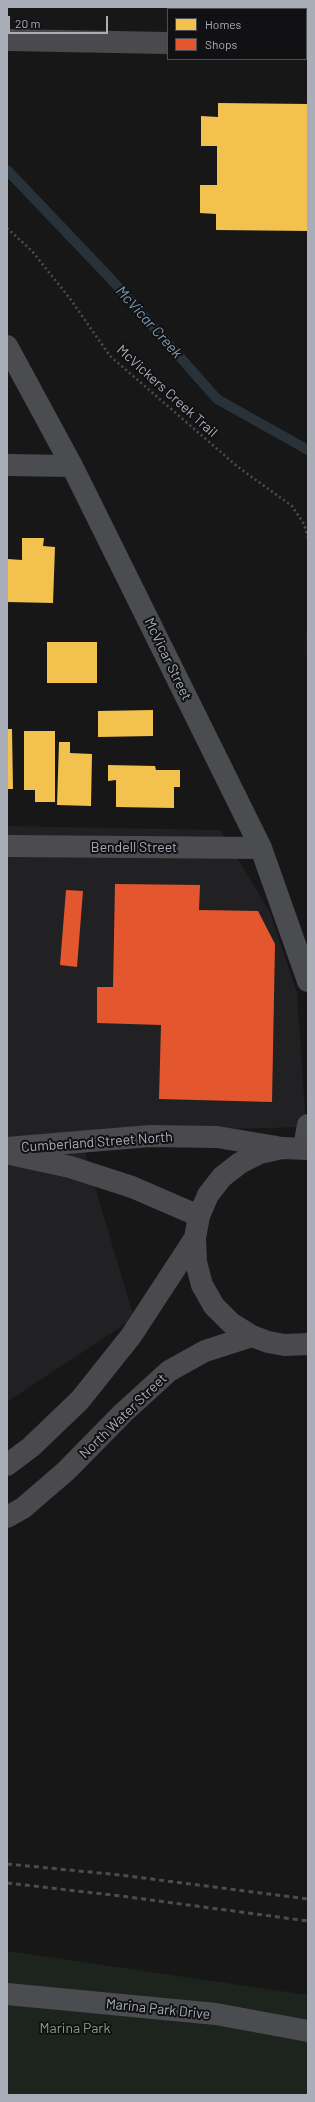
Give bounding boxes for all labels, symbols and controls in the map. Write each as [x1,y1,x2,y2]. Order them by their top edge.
scale bar [10,8,110,34]
legend [167,8,307,60]
text: 20 m [15,16,41,30]
text: Homes [205,17,241,31]
text: Shops [205,37,237,51]
water label: McVicar Creek [112,282,186,362]
street label: McVickers Creek Trail [113,341,221,441]
street label: McVicar Street [141,615,195,703]
street label: Bendell Street [91,839,177,855]
street label: Cumberland Street North [21,1128,173,1156]
street label: North Water Street [76,1370,170,1462]
street label: Marina Park Drive [105,1995,211,2023]
park label: Marina Park [40,2020,110,2036]

